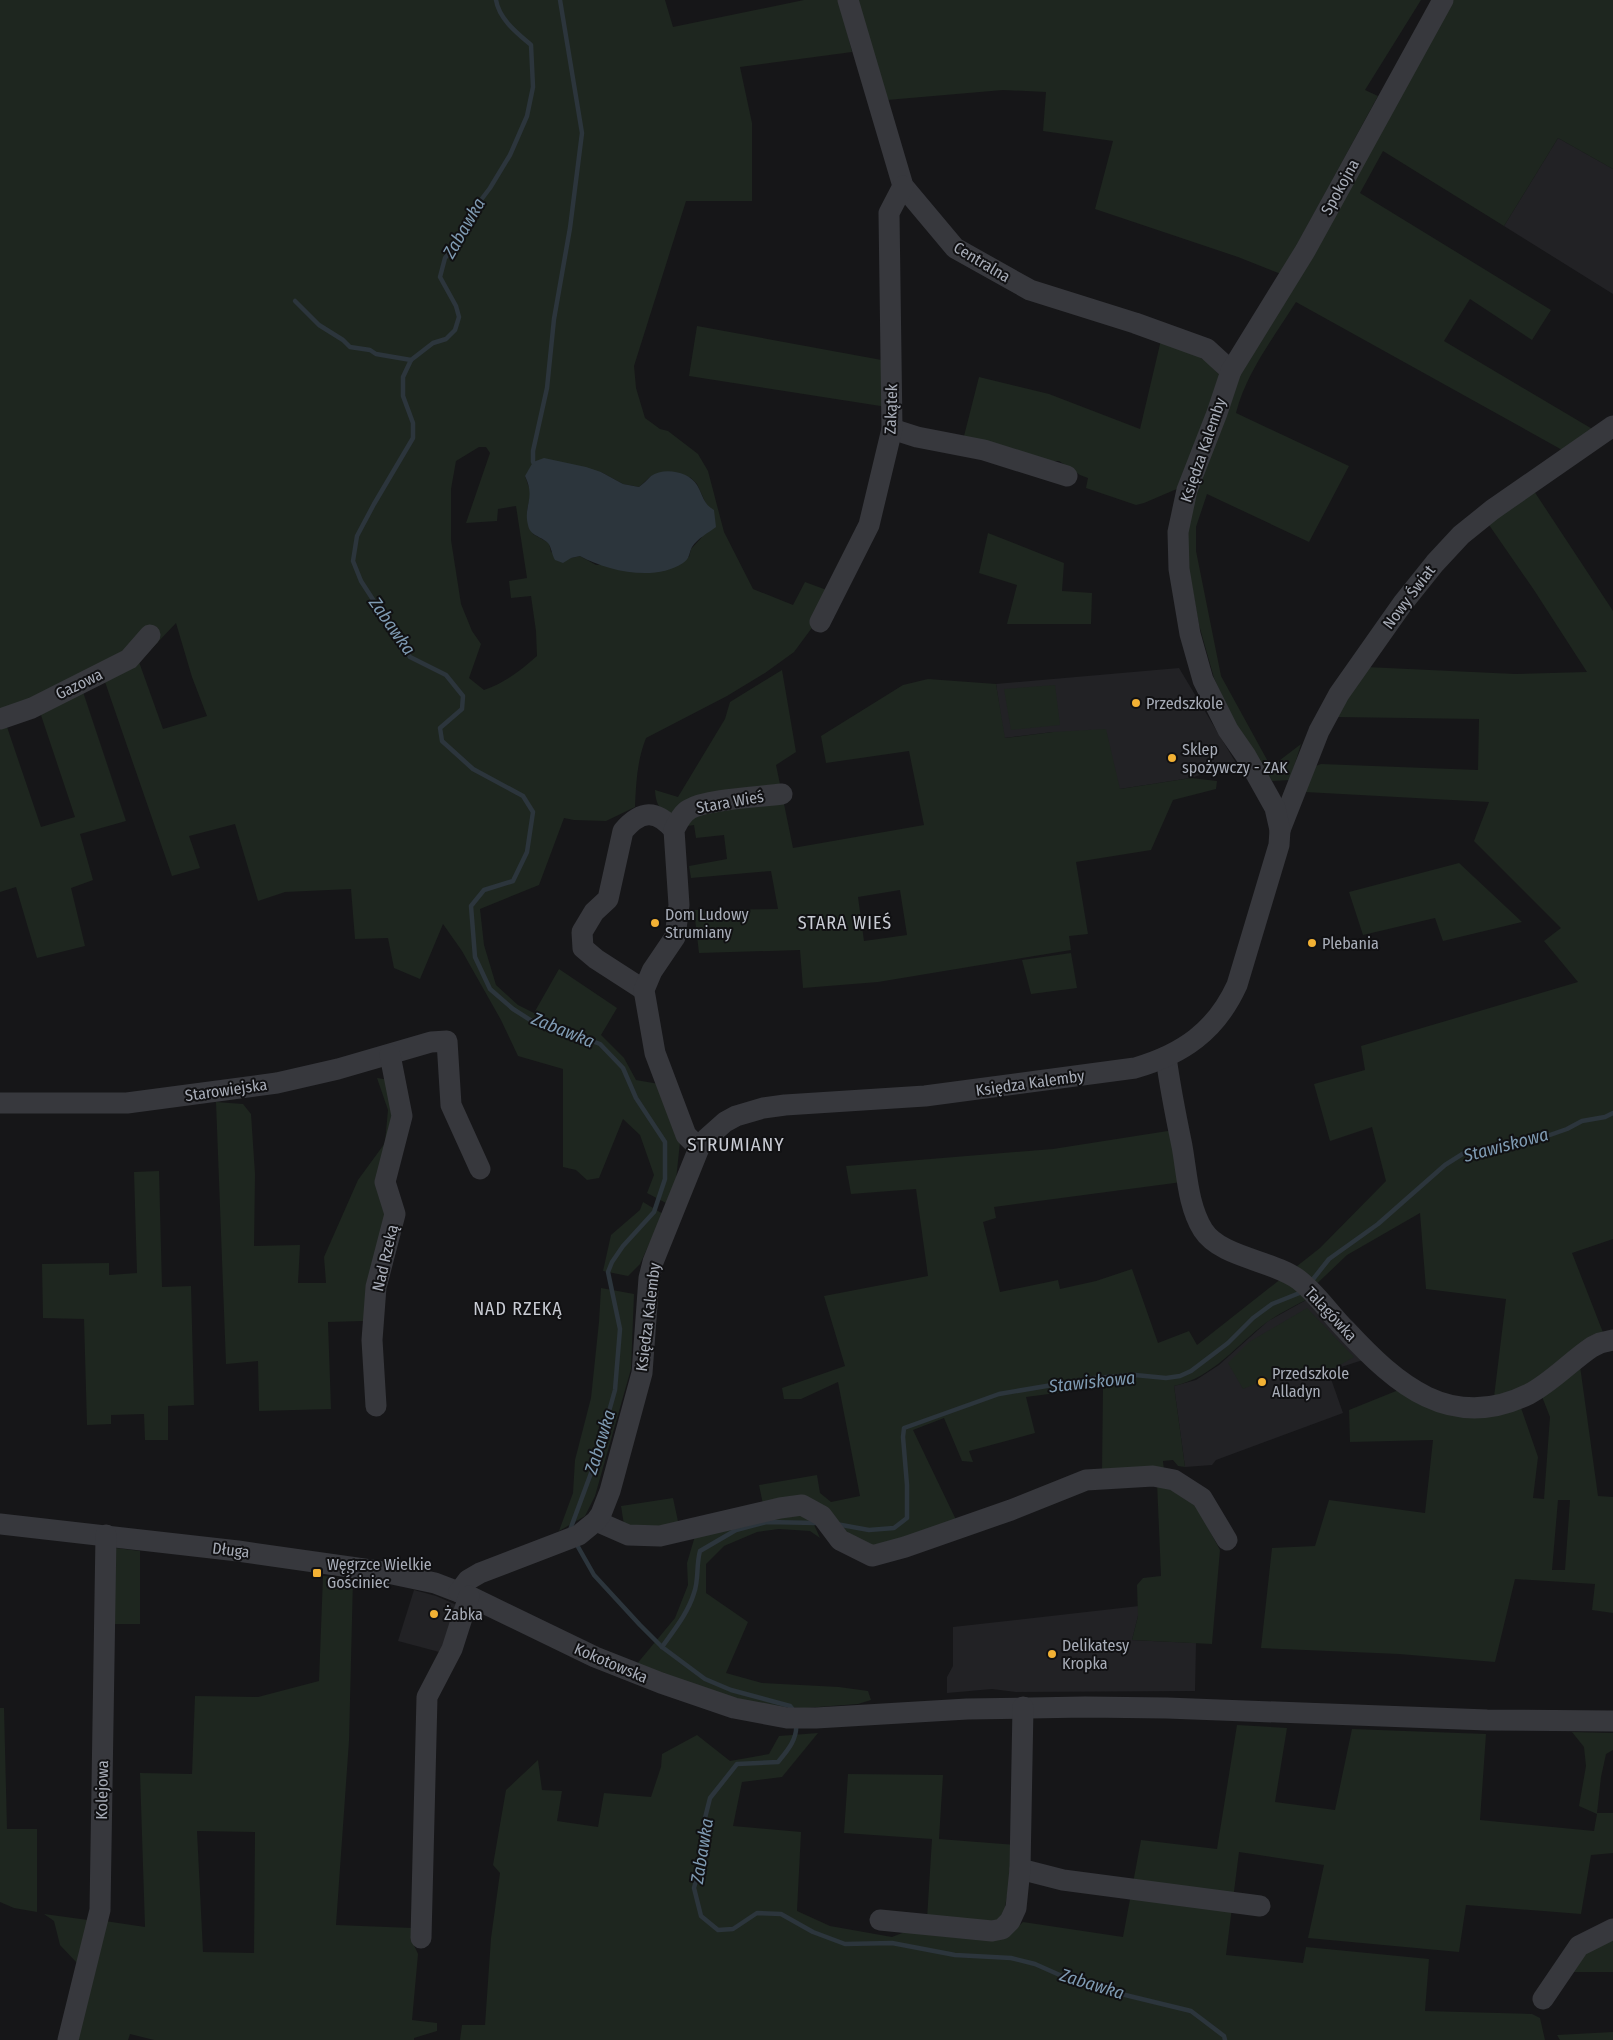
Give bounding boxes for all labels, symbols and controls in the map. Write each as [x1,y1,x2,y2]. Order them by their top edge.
street label: Spokojna [1317,156,1363,218]
water label: Zabawka [437,194,490,263]
street label: Centralna [950,238,1014,286]
street label: Zakątek [881,383,902,435]
street label: Księdza Kalemby [1176,394,1230,505]
street label: Nowy Świat [1379,561,1440,633]
water label: Zabawka [363,592,420,659]
street label: Gazowa [52,664,106,703]
place label: Przedszkole [1146,694,1223,713]
marker: Przedszkole [1130,697,1142,709]
place label: Sklep spożywczy - ZAK [1182,740,1288,777]
marker: Sklep spożywczy - ZAK [1166,752,1178,764]
street label: Stara Wieś [695,787,765,817]
place label: Dom Ludowy Strumiany [665,905,749,942]
district label: STARA WIEŚ [798,912,892,934]
marker: Dom Ludowy Strumiany [649,917,661,929]
place label: Plebania [1322,934,1379,953]
marker: Plebania [1306,937,1318,949]
water label: Zabawka [527,1007,598,1053]
street label: Księdza Kalemby [974,1066,1086,1100]
street label: Starowiejska [184,1075,268,1105]
water label: Stawiskowa [1460,1123,1551,1167]
district label: STRUMIANY [687,1133,785,1156]
street label: Nad Rzeką [368,1223,403,1293]
street label: Księdza Kalemby [632,1261,664,1373]
street label: Talagówka [1301,1283,1361,1345]
district label: NAD RZEKĄ [473,1298,563,1320]
place label: Przedszkole Alladyn [1272,1364,1349,1401]
water label: Stawiskowa [1047,1367,1136,1398]
marker: Przedszkole Alladyn [1256,1376,1268,1388]
water label: Zabawka [580,1407,620,1478]
street label: Długa [211,1538,251,1562]
place label: Węgrzce Wielkie Gościniec [327,1555,432,1592]
marker: Węgrzce Wielkie Gościniec [311,1567,323,1579]
place label: Żabka [444,1605,483,1624]
marker: Żabka [428,1608,440,1620]
place label: Delikatesy Kropka [1062,1636,1130,1673]
street label: Kokotowska [571,1639,651,1687]
marker: Delikatesy Kropka [1046,1648,1058,1660]
street label: Kolejowa [92,1760,112,1820]
water label: Zabawka [686,1817,718,1886]
water label: Zabawka [1056,1964,1127,2004]

